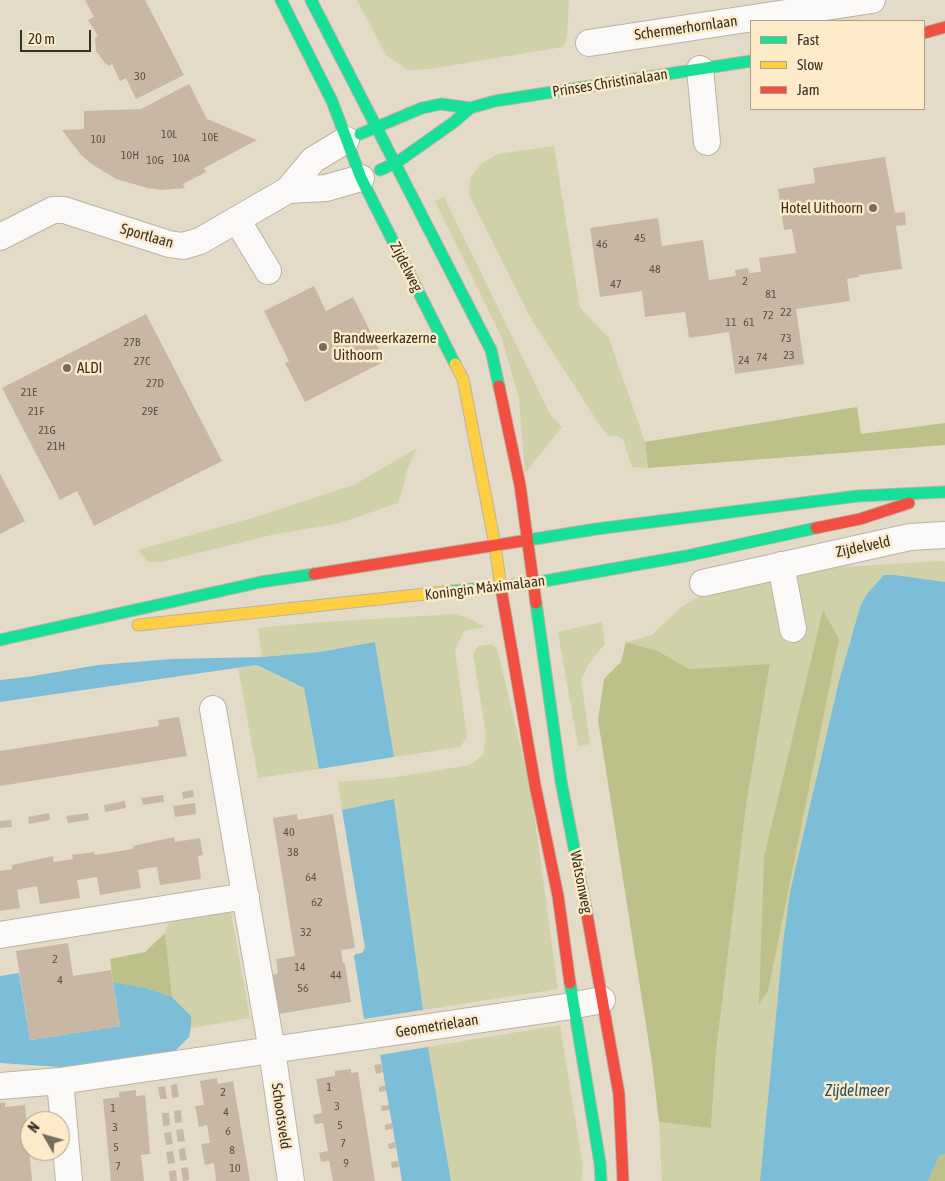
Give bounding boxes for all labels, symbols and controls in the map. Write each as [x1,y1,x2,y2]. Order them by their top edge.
street label: Schermerhornlaan [633,12,739,44]
scale bar [22,20,94,52]
legend [750,20,925,110]
text: 20 m [28,30,55,47]
text: Fast [797,31,819,48]
text: Slow [797,56,823,73]
street label: Prinses Christinalaan [551,65,669,101]
house number: 30 [134,69,146,83]
text: Jam [797,81,820,98]
house number: 10L [161,127,177,141]
house number: 10E [202,130,218,144]
house number: 10J [90,132,106,146]
house number: 10H [121,148,139,162]
house number: 10A [172,151,190,165]
house number: 10G [146,153,164,167]
place label: Hotel Uithoorn [781,199,863,217]
marker: Hotel Uithoorn [867,202,879,214]
street label: Sportlaan [118,220,176,252]
house number: 45 [634,231,646,245]
house number: 46 [596,237,608,251]
street label: Zijdelweg [386,239,426,295]
house number: 48 [649,262,661,276]
house number: 2 [742,274,748,288]
house number: 47 [610,277,622,291]
house number: 81 [765,287,777,301]
house number: 22 [780,305,792,319]
house number: 72 [762,308,774,322]
house number: 11 [725,315,737,329]
house number: 61 [743,315,755,329]
place label: Brandweerkazerne Uithoorn [333,329,437,364]
house number: 73 [780,331,792,345]
house number: 27B [124,335,140,349]
marker: Brandweerkazerne Uithoorn [317,341,329,353]
house number: 23 [783,348,795,362]
house number: 74 [756,350,768,364]
house number: 24 [738,353,750,367]
house number: 27C [134,354,150,368]
place label: ALDI [77,359,102,377]
marker: ALDI [61,362,73,374]
house number: 27D [146,376,164,390]
house number: 21E [21,385,37,399]
house number: 21F [28,404,44,418]
house number: 29E [142,404,158,418]
house number: 21G [38,423,56,437]
house number: 21H [47,439,65,453]
street label: Zijdelveld [834,532,892,562]
street label: Koningin Máximalaan [424,572,546,604]
house number: 40 [283,825,295,839]
house number: 38 [287,845,299,859]
street label: Watsonweg [566,849,596,915]
house number: 64 [305,870,317,884]
house number: 62 [311,895,323,909]
house number: 32 [300,925,312,939]
house number: 2 [52,952,58,966]
house number: 14 [294,960,306,974]
house number: 44 [330,968,342,982]
house number: 4 [57,973,63,987]
house number: 56 [297,981,309,995]
street label: Geometrielaan [394,1011,480,1041]
house number: 1 [326,1080,332,1094]
water label: Zijdelmeer [825,1081,889,1101]
street label: Schootsveld [267,1082,295,1150]
house number: 2 [220,1085,226,1099]
house number: 3 [334,1099,340,1113]
house number: 1 [110,1101,116,1115]
house number: 4 [223,1105,229,1119]
north arrow [20,1111,70,1161]
house number: 5 [337,1118,343,1132]
text: N [25,1119,43,1136]
house number: 3 [112,1120,118,1134]
house number: 6 [225,1124,231,1138]
house number: 7 [340,1136,346,1150]
house number: 5 [113,1140,119,1154]
house number: 8 [229,1143,235,1157]
house number: 9 [343,1156,349,1170]
house number: 7 [115,1159,121,1173]
house number: 10 [229,1161,241,1175]

